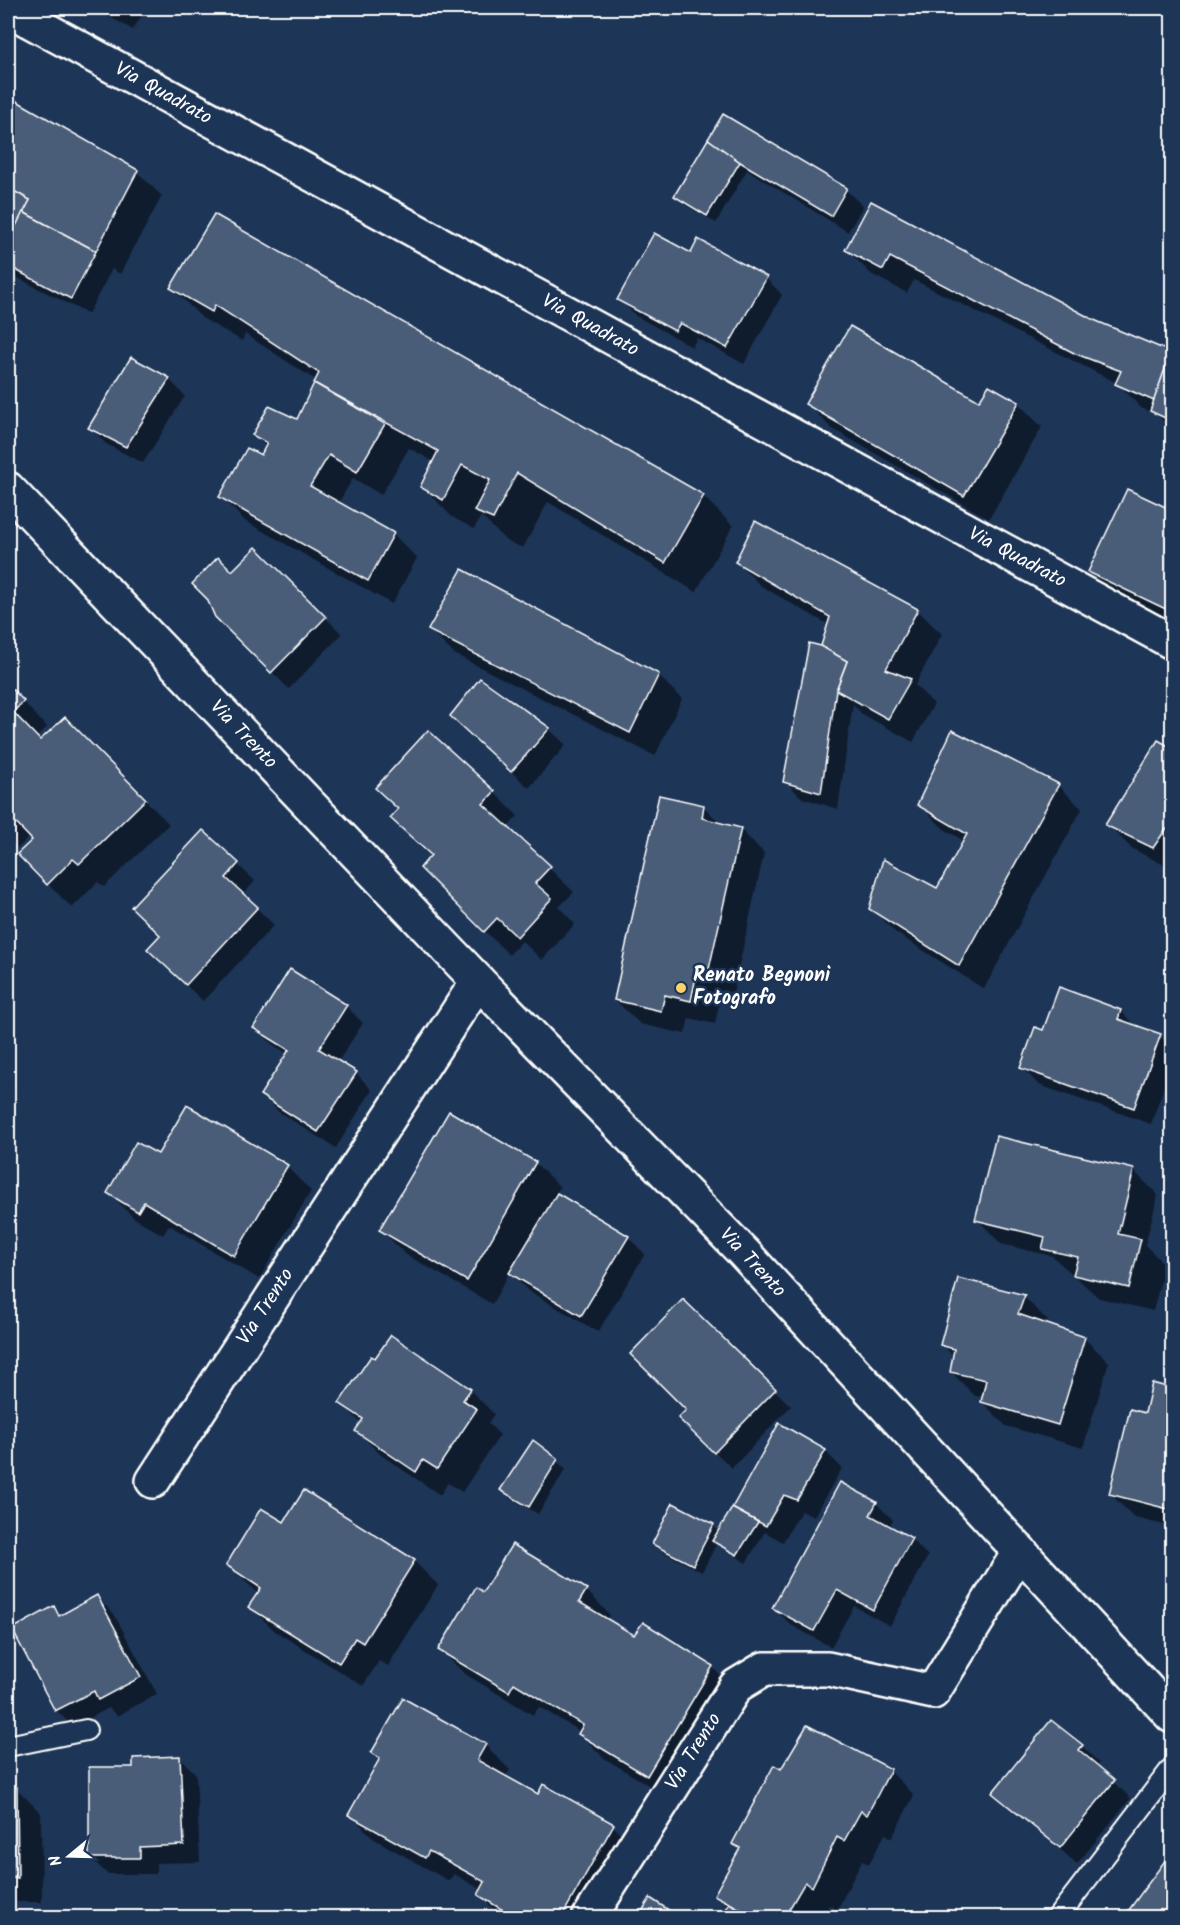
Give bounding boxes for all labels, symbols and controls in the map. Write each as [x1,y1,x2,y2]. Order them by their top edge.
street label: Via Quadrato [108,54,218,134]
street label: Via Quadrato [535,286,645,366]
street label: Via Quadrato [962,519,1072,597]
street label: Via Trento [201,693,285,777]
place label: Renato Begnoni Fotografo [693,960,831,1015]
marker: Renato Begnoni Fotografo [674,981,688,995]
street label: Via Trento [711,1220,793,1306]
street label: Via Trento [229,1262,303,1352]
street label: Via Trento [657,1707,731,1797]
north arrow [39,1826,99,1886]
text: N [43,1852,70,1869]

